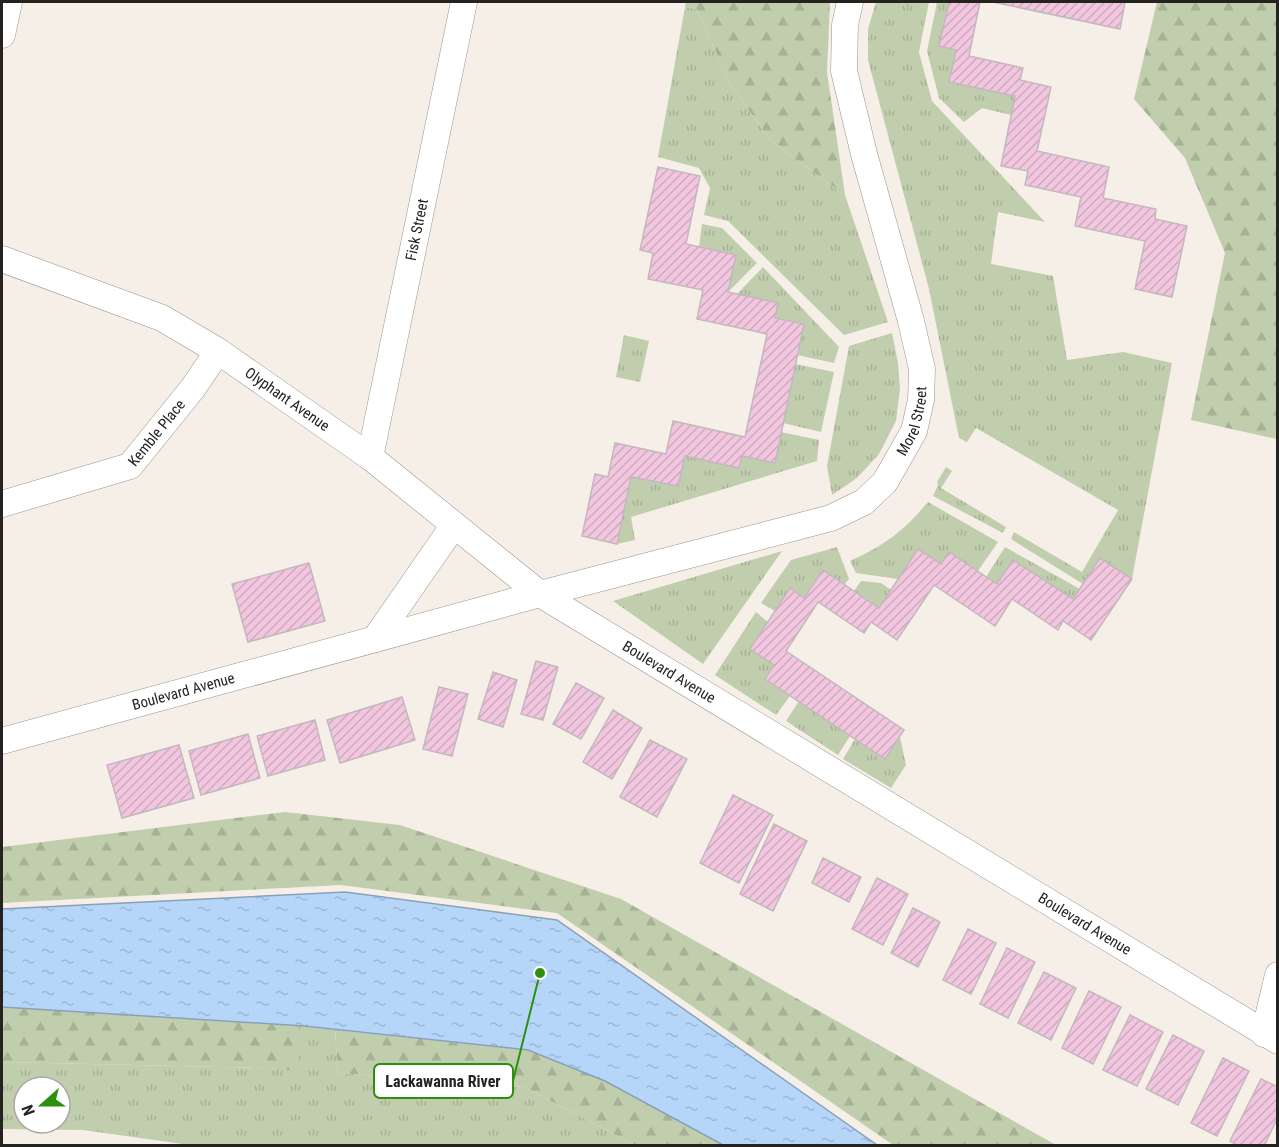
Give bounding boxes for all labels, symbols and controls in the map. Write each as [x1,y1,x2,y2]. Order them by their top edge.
street label: Fisk Street [402,197,432,262]
street label: Olyphant Avenue [242,364,333,435]
street label: Morel Street [893,386,930,459]
street label: Kemble Place [124,396,189,470]
street label: Boulevard Avenue [619,637,719,707]
street label: Boulevard Avenue [130,669,237,714]
street label: Boulevard Avenue [1035,889,1134,959]
callout: Lackawanna River [374,1064,513,1098]
text: Lackawanna River [385,1072,501,1091]
north arrow [12,1075,72,1135]
text: N [18,1102,39,1118]

